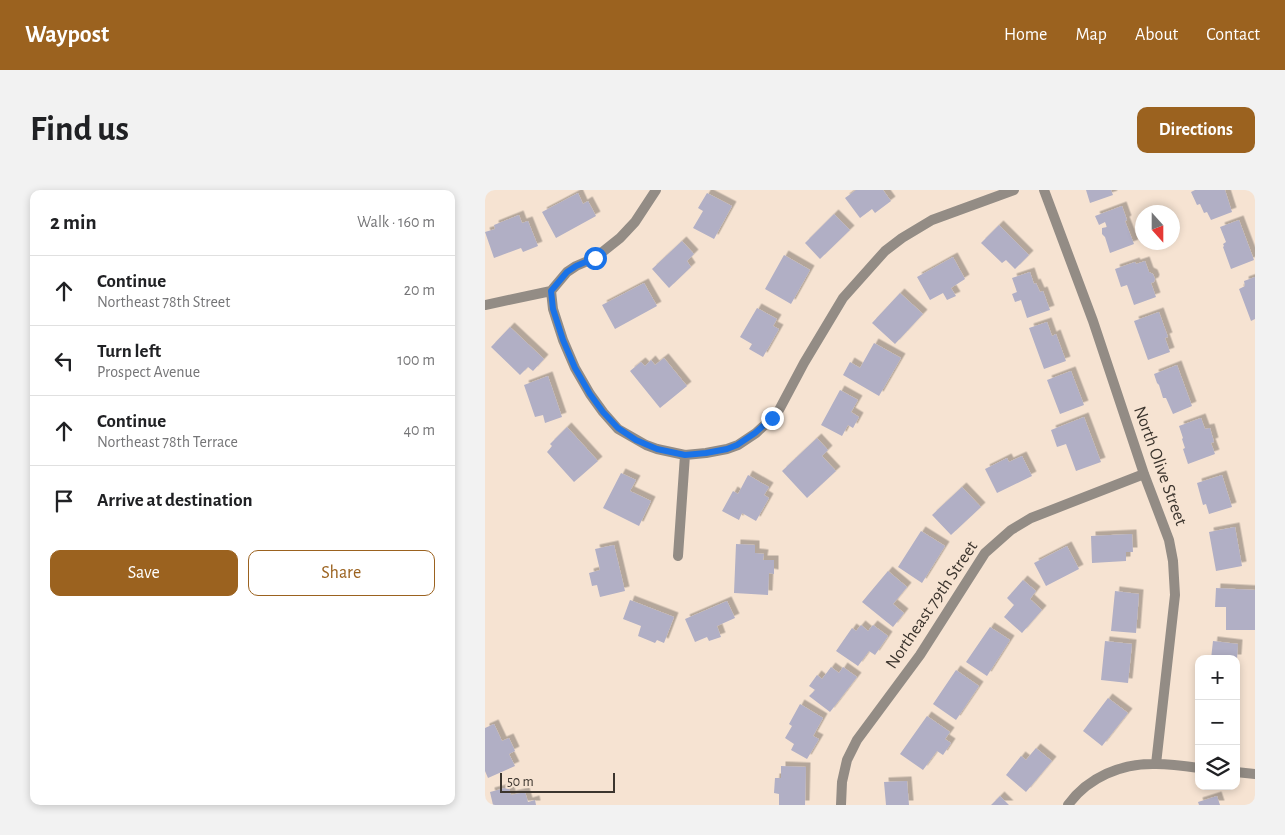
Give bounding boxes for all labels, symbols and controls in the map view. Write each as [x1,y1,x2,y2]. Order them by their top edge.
text: Waypost [25,23,109,47]
text: Home [1004,26,1047,44]
text: Map [1075,26,1107,44]
text: About [1135,26,1178,44]
text: Contact [1206,26,1260,44]
button: Directions [1137,107,1255,153]
text: Find us [30,112,129,147]
north arrow [1135,205,1180,250]
text: 2 min [50,212,97,233]
text: Walk · 160 m [357,214,435,230]
route start [584,247,607,270]
text: Continue [97,272,166,291]
icon: ahead [50,277,78,305]
text: 20 m [404,282,435,298]
text: Northeast 78th Street [97,294,230,310]
text: Turn left [97,342,161,361]
icon: left [50,347,78,375]
text: 100 m [397,352,435,368]
text: Prospect Avenue [97,364,200,380]
street label: North Olive Street [1130,404,1190,528]
route end [761,407,784,430]
text: Continue [97,412,166,431]
icon: ahead [50,417,78,445]
text: 40 m [403,422,435,438]
text: Northeast 78th Terrace [97,434,238,450]
icon: arrive [50,487,78,515]
text: Arrive at destination [97,491,253,510]
street label: Northeast 79th Street [883,538,982,672]
button: Save [50,550,238,596]
button: Share [248,550,435,596]
map controls [1195,655,1240,790]
button: + [1195,655,1240,700]
button: − [1195,700,1240,745]
button: layers [1195,745,1240,790]
scale bar [500,770,615,793]
text: 50 m [507,775,534,789]

